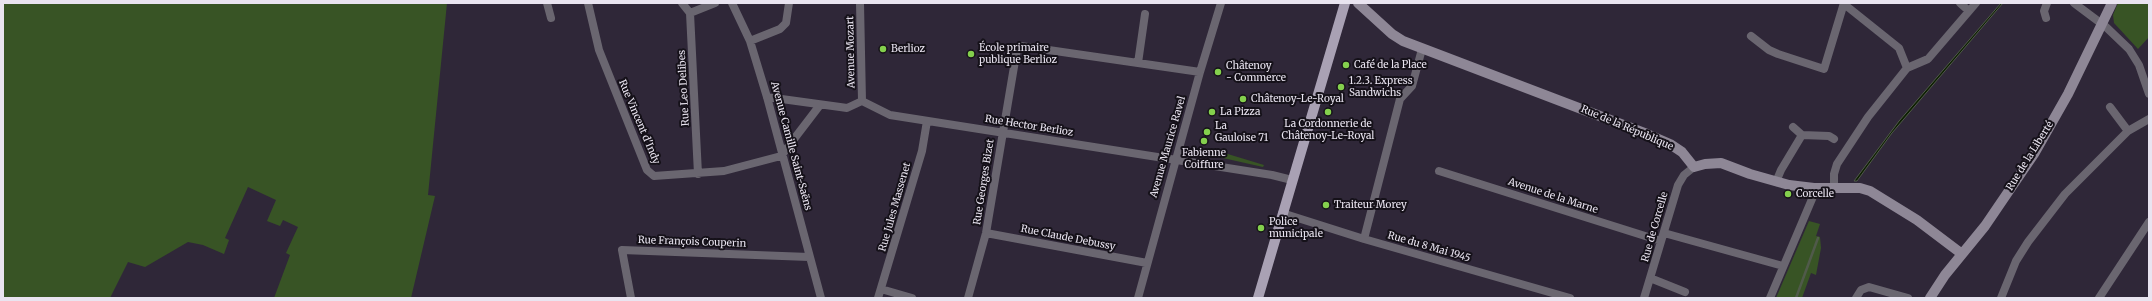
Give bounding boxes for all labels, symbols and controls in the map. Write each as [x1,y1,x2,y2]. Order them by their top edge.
street label: Avenue Mozart [844,16,858,88]
place label: École primaire publique Berlioz [979,42,1057,66]
place label: Berlioz [891,43,925,55]
marker: Berlioz [878,44,888,54]
marker: École primaire publique Berlioz [966,49,976,59]
street label: Rue Leo Delibes [676,50,692,126]
place label: Café de la Place [1354,59,1427,71]
place label: Châtenoy - Commerce [1226,60,1286,84]
marker: Café de la Place [1341,60,1351,70]
marker: Châtenoy - Commerce [1213,67,1223,77]
place label: 1.2.3. Express Sandwichs [1349,75,1413,98]
street label: Rue Vincent d'Indy [616,78,662,166]
street label: Avenue Camille Saint-Saëns [768,80,814,212]
marker: 1.2.3. Express Sandwichs [1336,82,1346,92]
place label: Châtenoy-Le-Royal [1251,93,1344,105]
marker: Châtenoy-Le-Royal [1238,94,1248,104]
street label: Avenue Maurice Ravel [1148,95,1188,199]
street label: Rue de la République [1579,103,1675,153]
place label: La Pizza [1220,106,1260,118]
marker: La Pizza [1207,107,1217,117]
marker: La Cordonnerie de Châtenoy-Le-Royal [1323,107,1333,117]
street label: Rue Hector Berlioz [984,113,1074,139]
place label: La Cordonnerie de Châtenoy-Le-Royal [1282,118,1374,142]
street label: Rue de la Liberté [2004,119,2056,193]
place label: La Gauloise 71 [1215,120,1268,144]
marker: La Gauloise 71 [1202,127,1212,137]
marker: Fabienne Coiffure [1199,136,1209,146]
street label: Rue Georges Bizet [971,138,997,226]
place label: Fabienne Coiffure [1182,147,1226,170]
street label: Rue Jules Massenet [877,161,913,253]
street label: Avenue de la Marne [1507,176,1599,216]
place label: Corcelle [1796,188,1834,200]
marker: Corcelle [1783,189,1793,199]
street label: Rue de Corcelle [1639,191,1671,263]
place label: Traiteur Morey [1334,199,1407,211]
marker: Traiteur Morey [1321,200,1331,210]
place label: Police municipale [1269,216,1323,240]
street label: Rue Claude Debussy [1020,223,1116,253]
marker: Police municipale [1256,223,1266,233]
street label: Rue du 8 Mai 1945 [1386,229,1472,265]
street label: Rue François Couperin [638,234,746,250]

